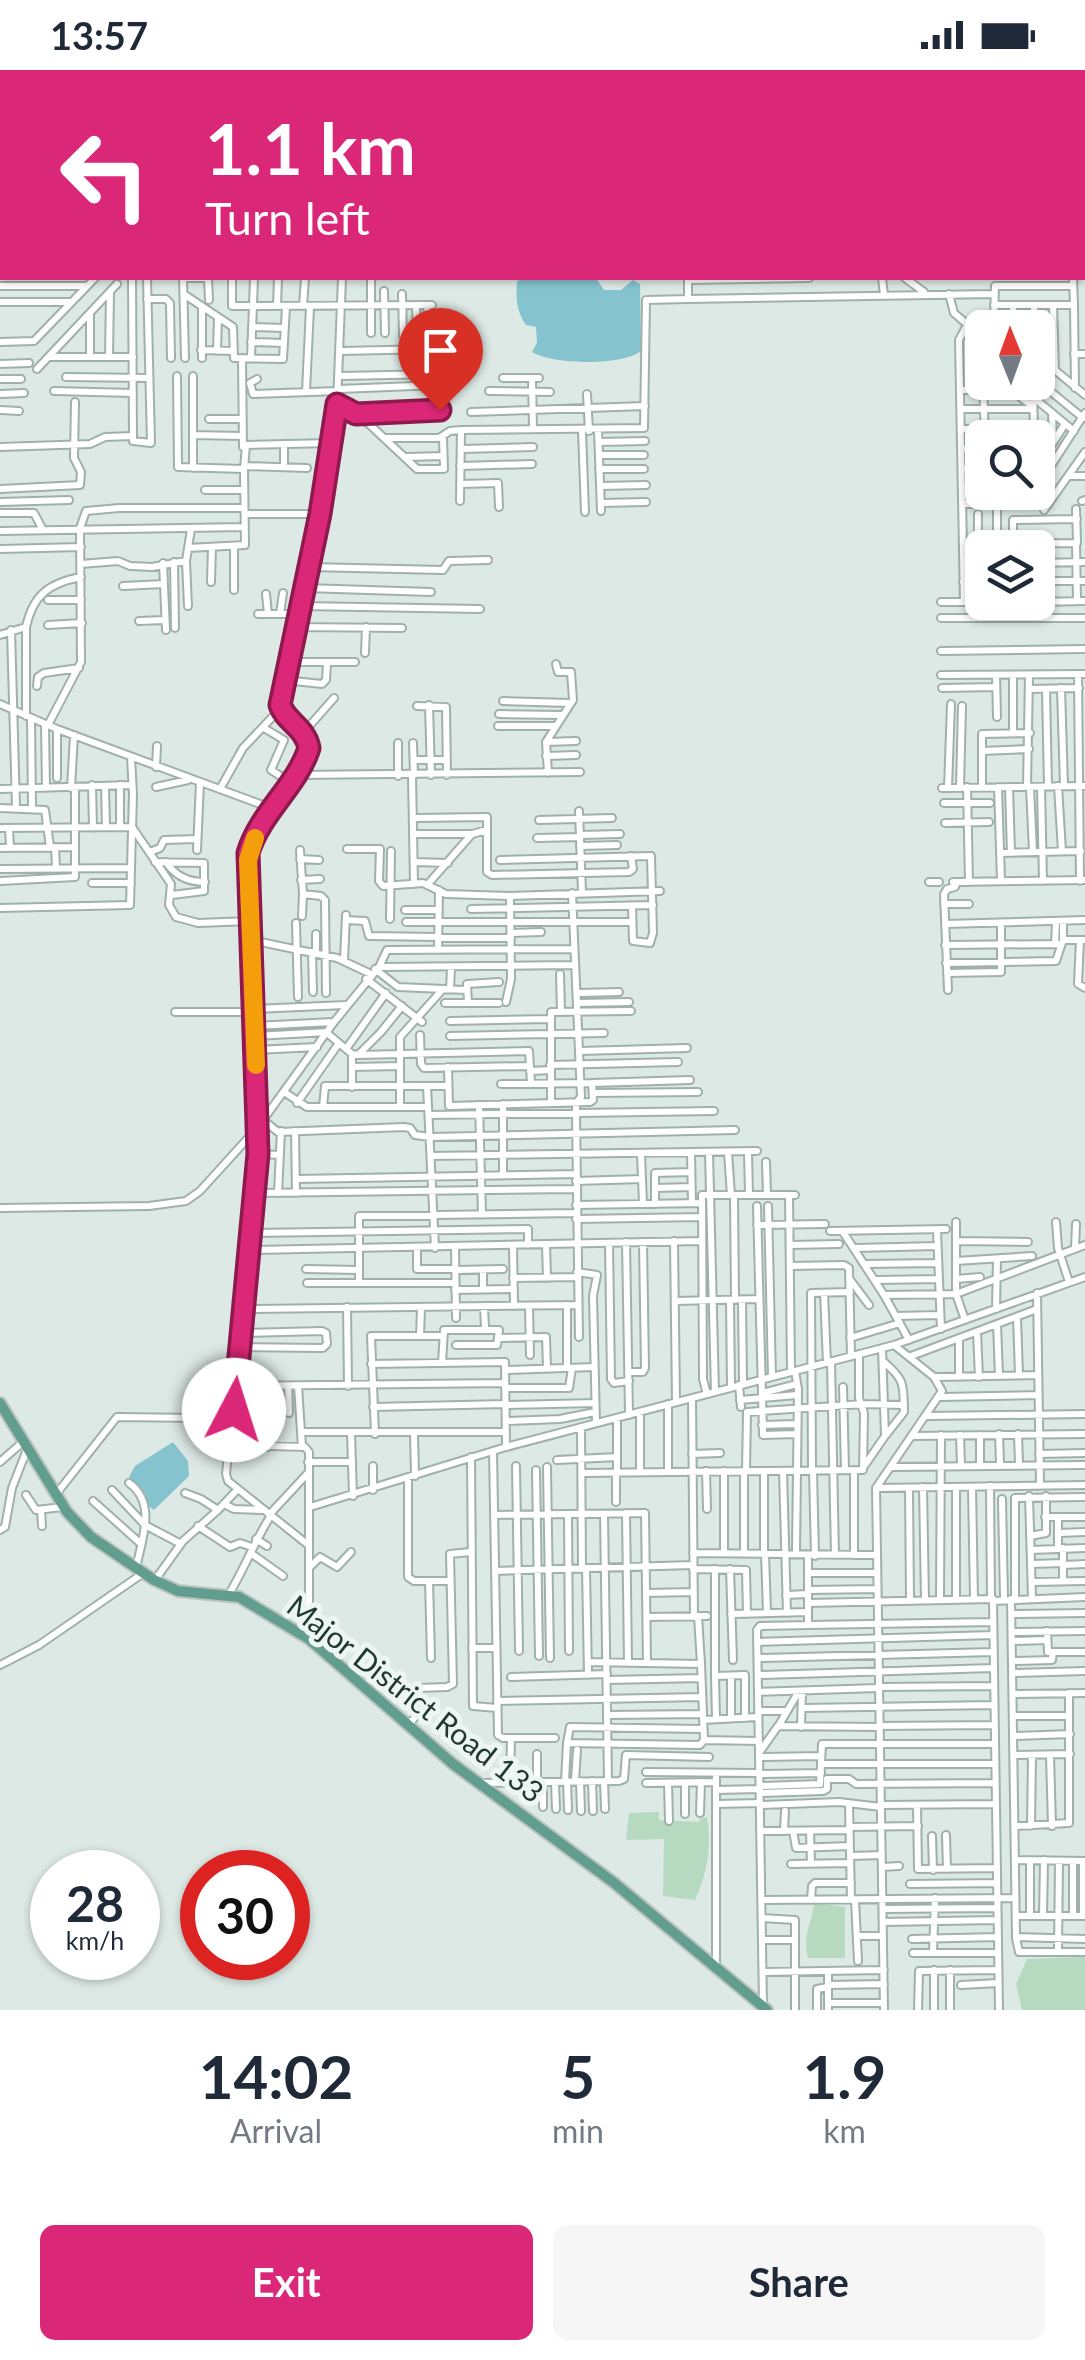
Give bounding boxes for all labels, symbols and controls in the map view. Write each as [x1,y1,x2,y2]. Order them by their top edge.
text: 13:57 [50,12,148,58]
text: 1.1 km [205,106,416,190]
icon: left [40,110,170,240]
text: Turn left [205,191,370,245]
pin [398,308,483,411]
north arrow [965,310,1055,400]
map controls [965,310,1055,620]
icon: arrive [413,323,468,378]
button: search [965,420,1055,510]
button: layers [965,530,1055,620]
position arrow [182,1358,286,1462]
street label: Major District Road 133 [281,1587,551,1809]
speed limit sign: 30 [180,1850,310,1980]
text: 28 [66,1873,124,1933]
text: km/h [66,1925,124,1955]
text: 14:02 [199,2040,353,2112]
text: 5 [560,2040,595,2112]
text: 1.9 [802,2040,886,2112]
text: Arrival [230,2111,322,2150]
text: min [552,2111,604,2150]
text: km [823,2111,866,2150]
button: Exit [40,2225,533,2340]
button: Share [553,2225,1045,2340]

